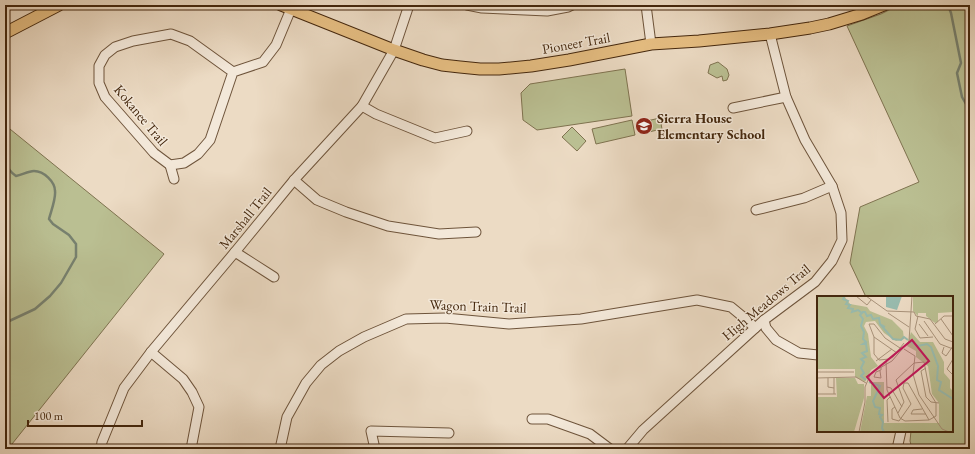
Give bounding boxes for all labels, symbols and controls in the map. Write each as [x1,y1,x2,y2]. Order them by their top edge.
street label: Pioneer Trail [541,28,612,58]
street label: Kokanee Trail [110,81,172,150]
place label: Sierra House Elementary School [657,109,765,143]
school or university icon: Sierra House Elementary School [634,116,654,136]
street label: Marshall Trail [215,183,276,253]
street label: High Meadows Trail [718,259,814,344]
street label: Wagon Train Trail [429,295,527,317]
inset map [817,296,953,432]
scale bar [28,402,142,428]
text: 100 m [34,408,64,424]

